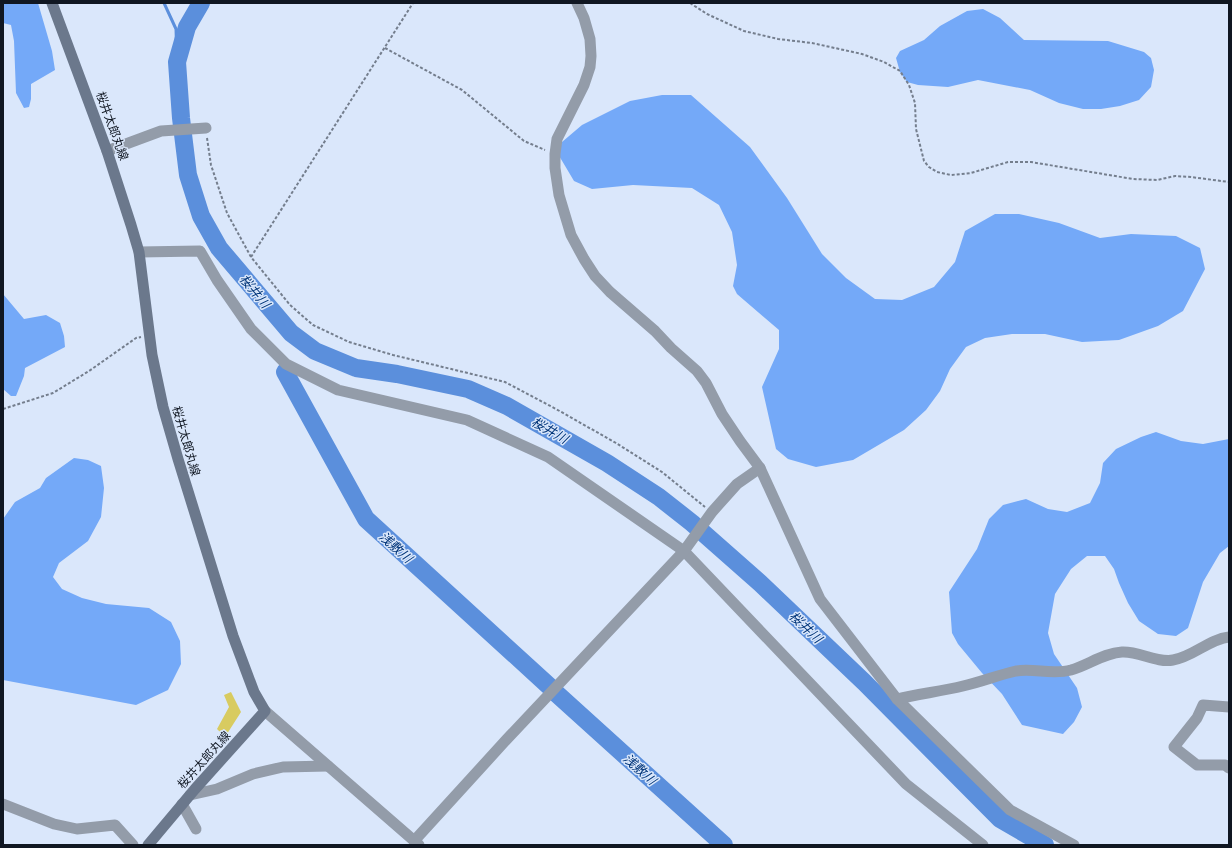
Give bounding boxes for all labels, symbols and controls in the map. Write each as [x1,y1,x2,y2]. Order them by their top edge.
street label: 桜井太郎丸線 [91,89,133,163]
water label: 桜井川 [235,270,276,314]
street label: 桜井太郎丸線 [167,404,205,478]
water label: 桜井川 [528,412,573,449]
water label: 浅敷川 [375,527,418,569]
water label: 桜井川 [785,607,828,649]
street label: 桜井太郎丸線 [173,727,235,793]
water label: 浅敷川 [619,749,662,791]

